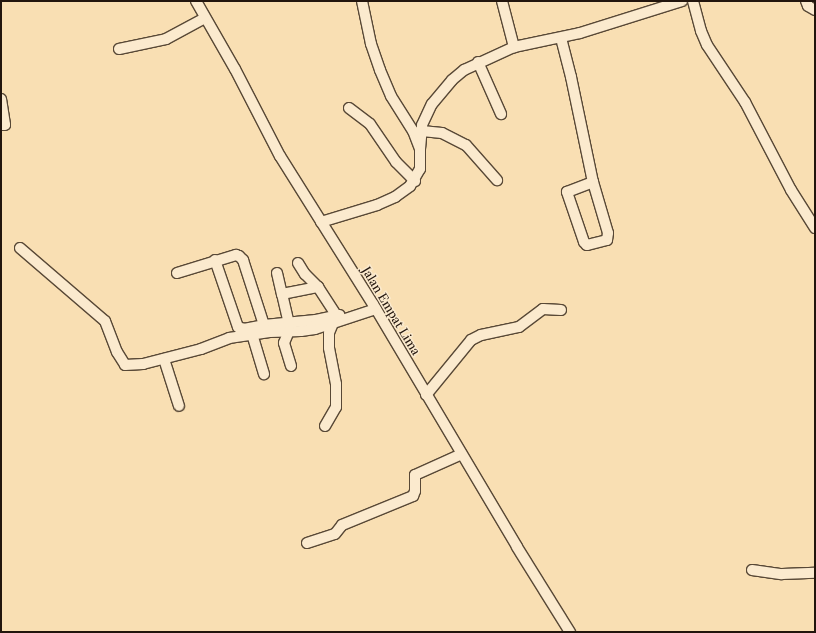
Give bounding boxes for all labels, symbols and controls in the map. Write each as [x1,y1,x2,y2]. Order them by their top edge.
street label: Jalan Empat Lima [359,264,423,358]

